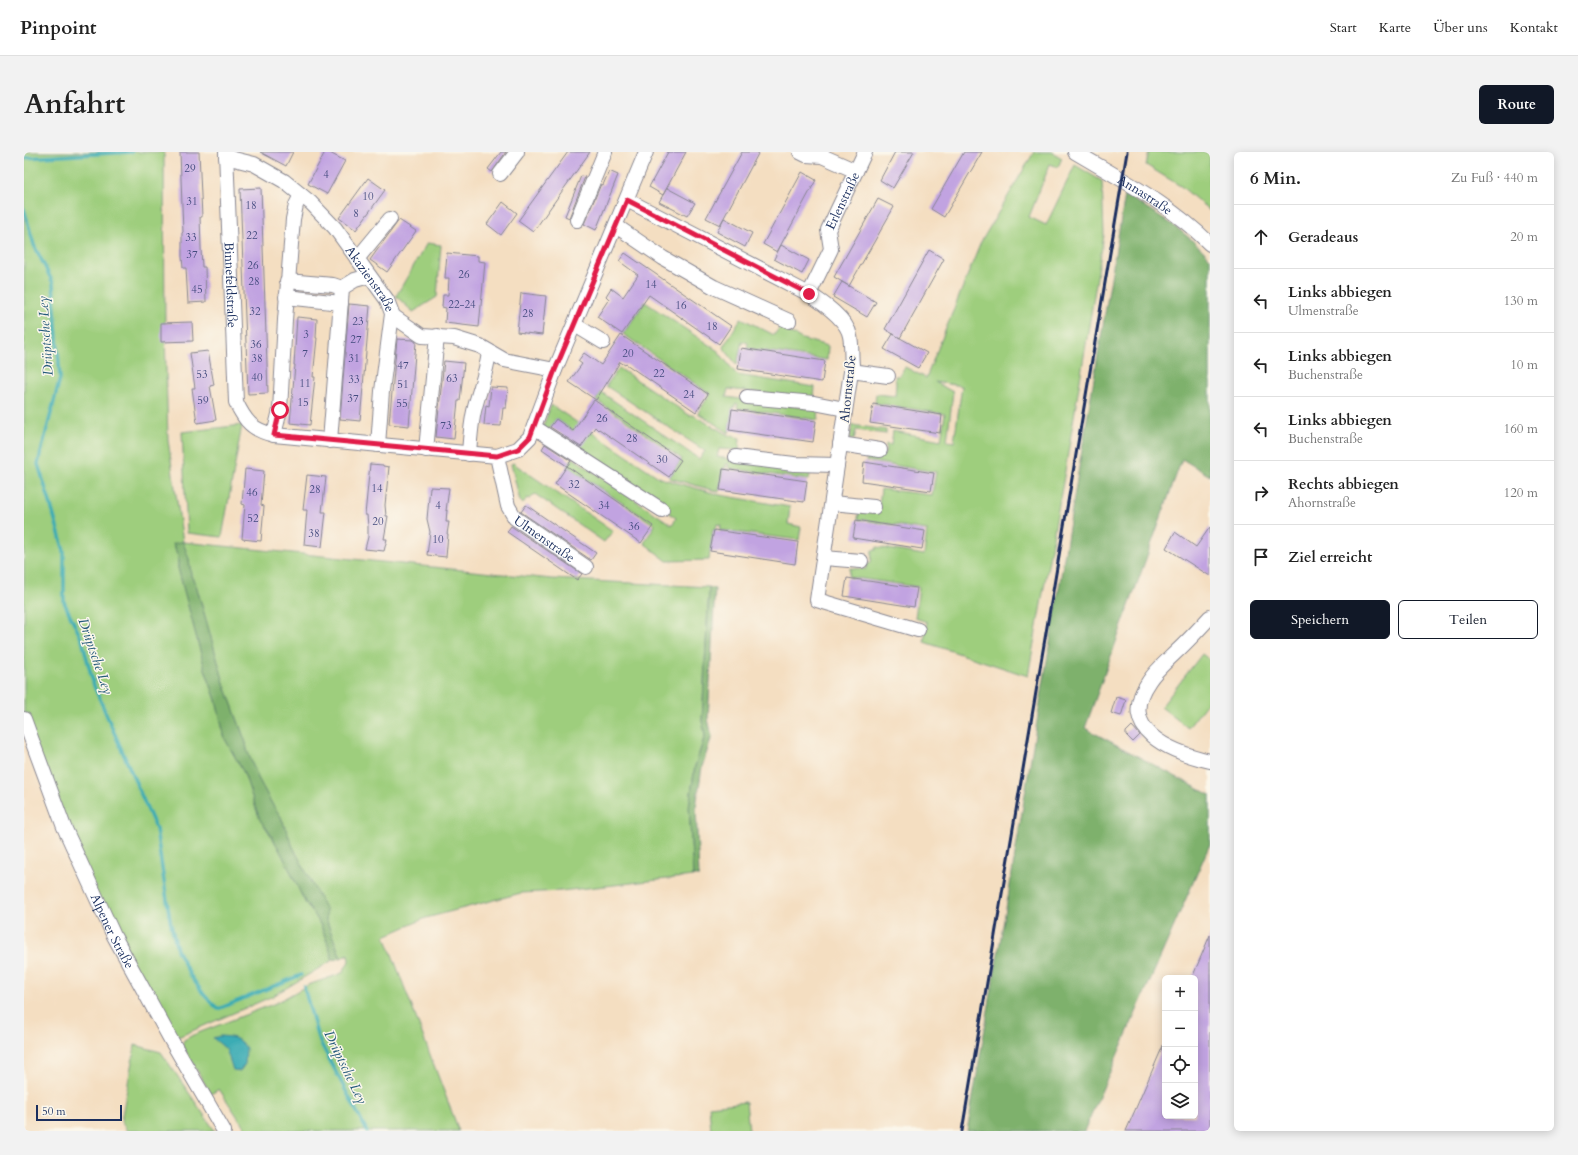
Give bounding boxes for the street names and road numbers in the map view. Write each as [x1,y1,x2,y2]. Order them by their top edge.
street label: Erlenstraße [822,169,864,233]
street label: Annastraße [1114,171,1176,219]
street label: Binnefeldstraße [220,242,241,328]
street label: Akazienstraße [341,242,399,315]
street label: Ahornstraße [835,354,861,424]
street label: Ulmenstraße [510,512,578,567]
street label: Alpener Straße [86,891,138,972]

